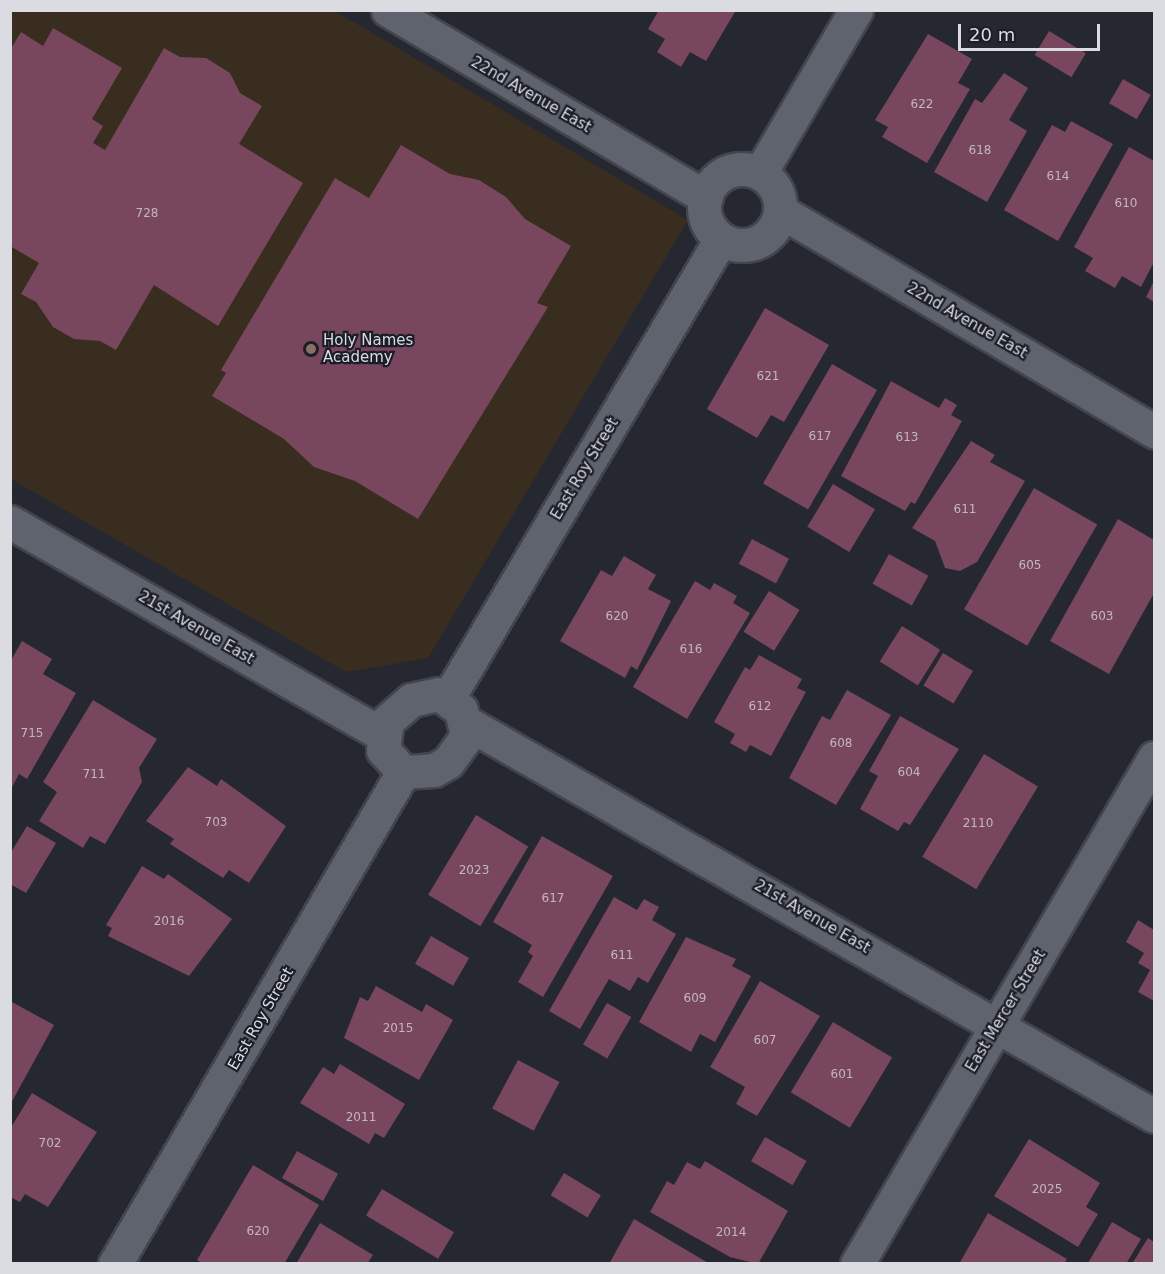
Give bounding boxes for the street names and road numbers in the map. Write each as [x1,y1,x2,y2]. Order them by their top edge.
street label: 22nd Avenue East [468,53,594,137]
street label: 22nd Avenue East [904,279,1030,363]
street label: East Roy Street [548,415,622,523]
street label: 21st Avenue East [135,588,257,668]
street label: 21st Avenue East [751,877,873,957]
street label: East Mercer Street [962,947,1050,1075]
street label: East Roy Street [224,965,298,1073]

